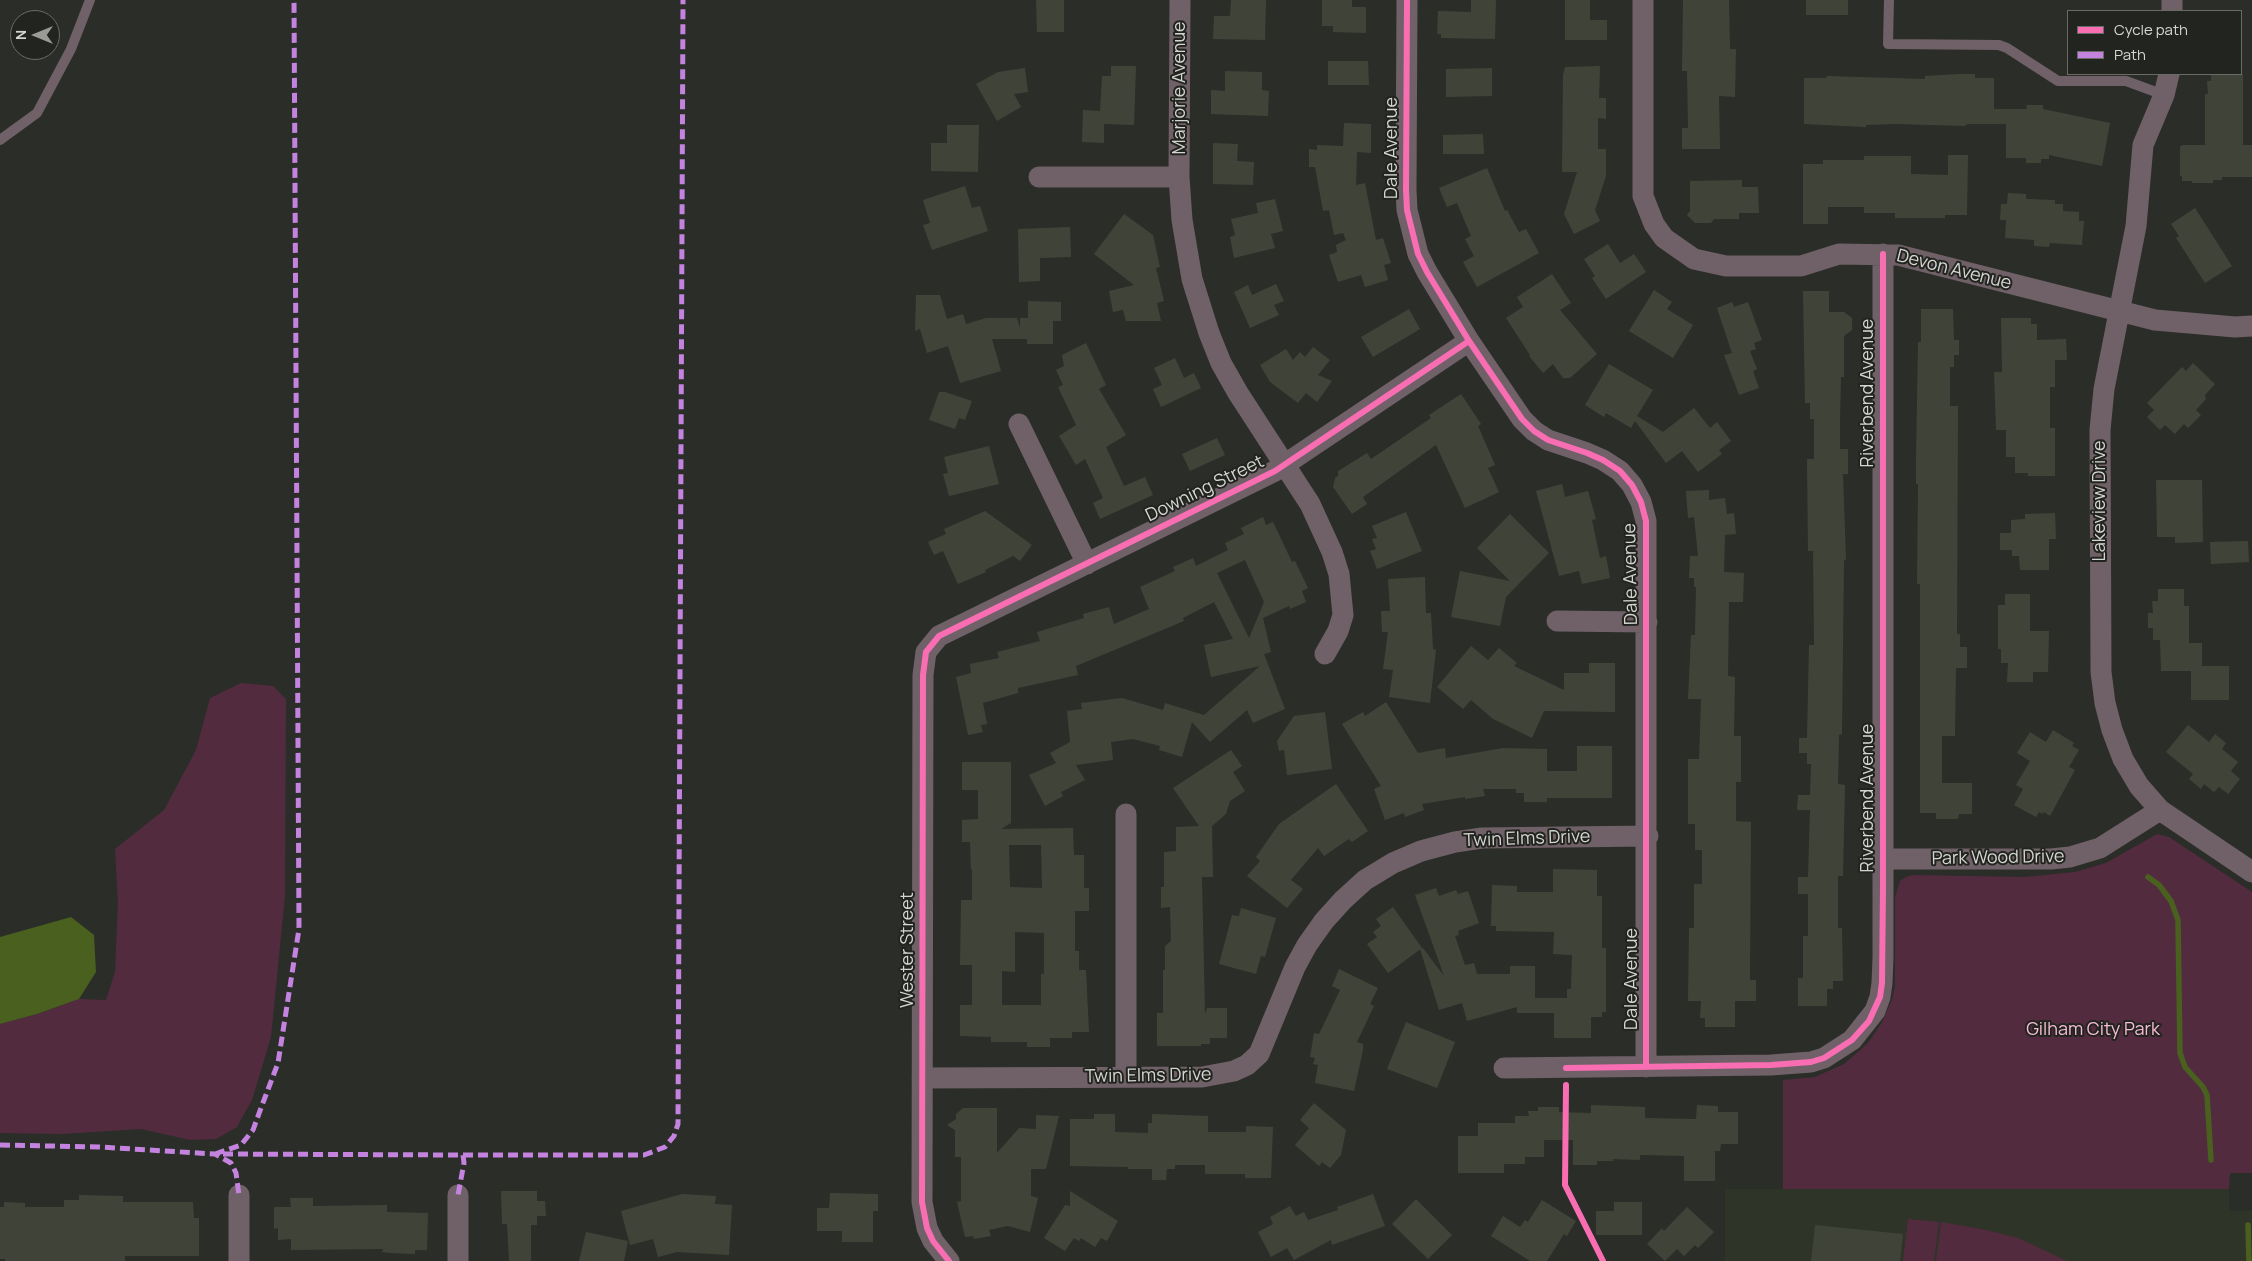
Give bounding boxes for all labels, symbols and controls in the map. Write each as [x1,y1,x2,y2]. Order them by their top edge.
north arrow [10,10,60,60]
legend [2067,10,2242,75]
text: Cycle path [2114,19,2188,40]
street label: Marjorie Avenue [1169,21,1191,155]
text: N [11,30,30,40]
text: Path [2114,44,2146,65]
street label: Dale Avenue [1381,97,1403,199]
street label: Devon Avenue [1894,245,2014,295]
street label: Riverbend Avenue [1857,319,1879,467]
street label: Lakeview Drive [2089,440,2111,562]
street label: Downing Street [1142,451,1268,527]
street label: Dale Avenue [1619,523,1643,625]
street label: Riverbend Avenue [1857,724,1879,872]
street label: Twin Elms Drive [1463,826,1591,852]
street label: Park Wood Drive [1931,846,2065,870]
street label: Wester Street [897,892,919,1008]
street label: Dale Avenue [1621,928,1643,1030]
park label: Gilham City Park [2026,1019,2160,1041]
street label: Twin Elms Drive [1084,1064,1212,1088]

